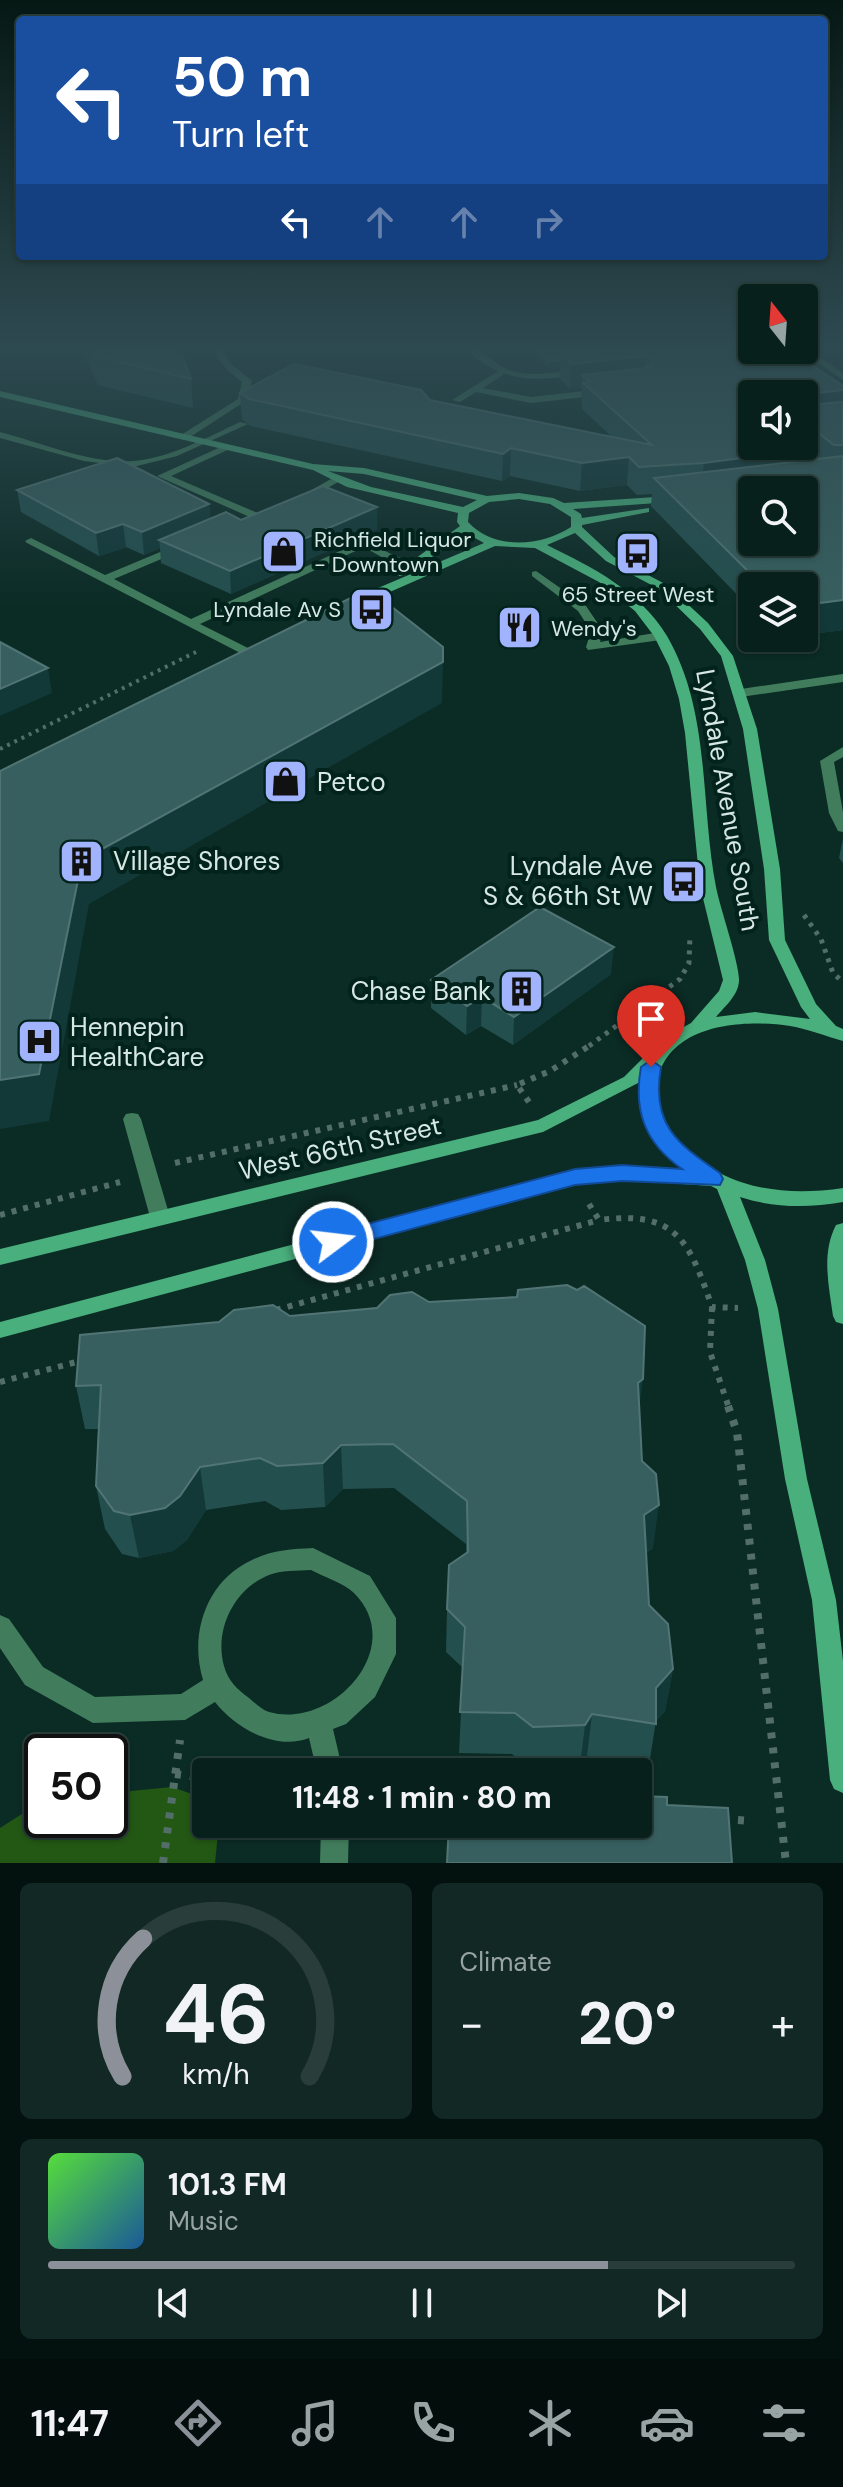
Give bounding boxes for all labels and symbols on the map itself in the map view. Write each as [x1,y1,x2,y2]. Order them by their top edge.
north arrow [738,284,818,364]
place label: Richfield Liquor - Downtown [314,525,471,579]
shop icon: Richfield Liquor - Downtown [259,528,307,576]
bus stop icon: 65 Street West [614,529,662,577]
place label: 65 Street West [562,580,714,609]
bus stop icon: Lyndale Av S [348,585,396,633]
place label: Lyndale Av S [213,595,341,624]
restaurant icon: Wendy's [496,604,544,652]
place label: Wendy's [551,614,637,643]
street label: Lyndale Avenue South [688,666,768,934]
shop icon: Petco [262,758,310,806]
place label: Petco [317,765,386,799]
building icon: Village Shores [58,837,106,885]
place label: Village Shores [113,844,280,878]
place label: Lyndale Ave S & 66th St W [483,849,653,913]
bus stop icon: Lyndale Ave S & 66th St W [660,857,708,905]
building icon: Chase Bank [498,967,546,1015]
place label: Chase Bank [351,974,491,1008]
pin [617,985,685,1067]
place label: Hennepin HealthCare [70,1010,204,1074]
hospital icon: Hennepin HealthCare [15,1018,63,1066]
street label: West 66th Street [236,1108,444,1188]
position arrow [291,1200,375,1284]
speed limit sign: 50 [24,1734,128,1838]

